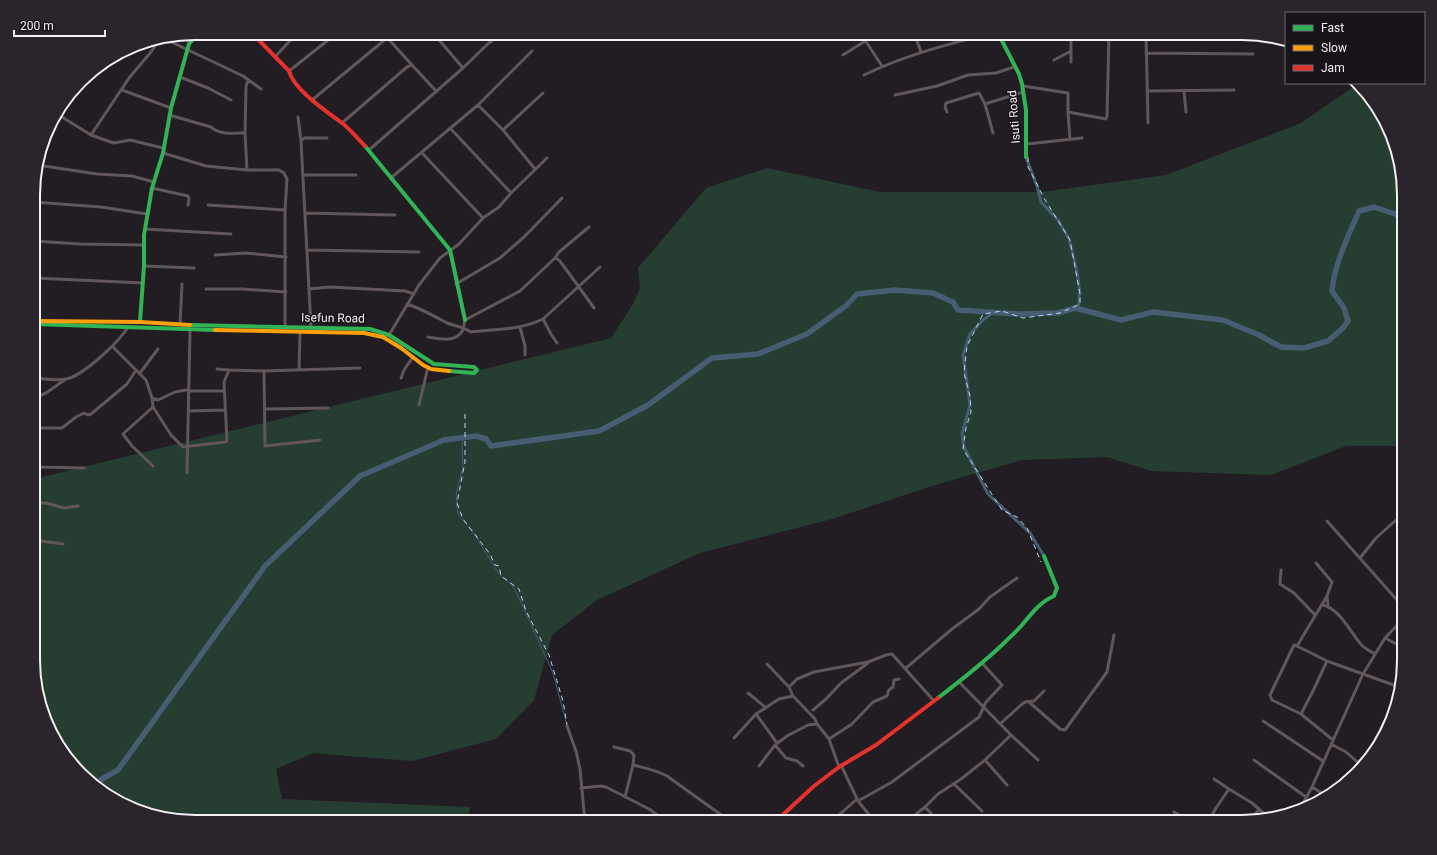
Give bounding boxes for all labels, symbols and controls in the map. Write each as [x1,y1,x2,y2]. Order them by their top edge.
scale bar [14,12,105,38]
legend [1285,12,1425,84]
text: 200 m [20,19,54,33]
text: Fast [1321,21,1344,35]
text: Slow [1321,41,1347,55]
text: Jam [1321,61,1345,75]
street label: Isuti Road [1005,90,1023,144]
street label: Isefun Road [301,310,365,326]

